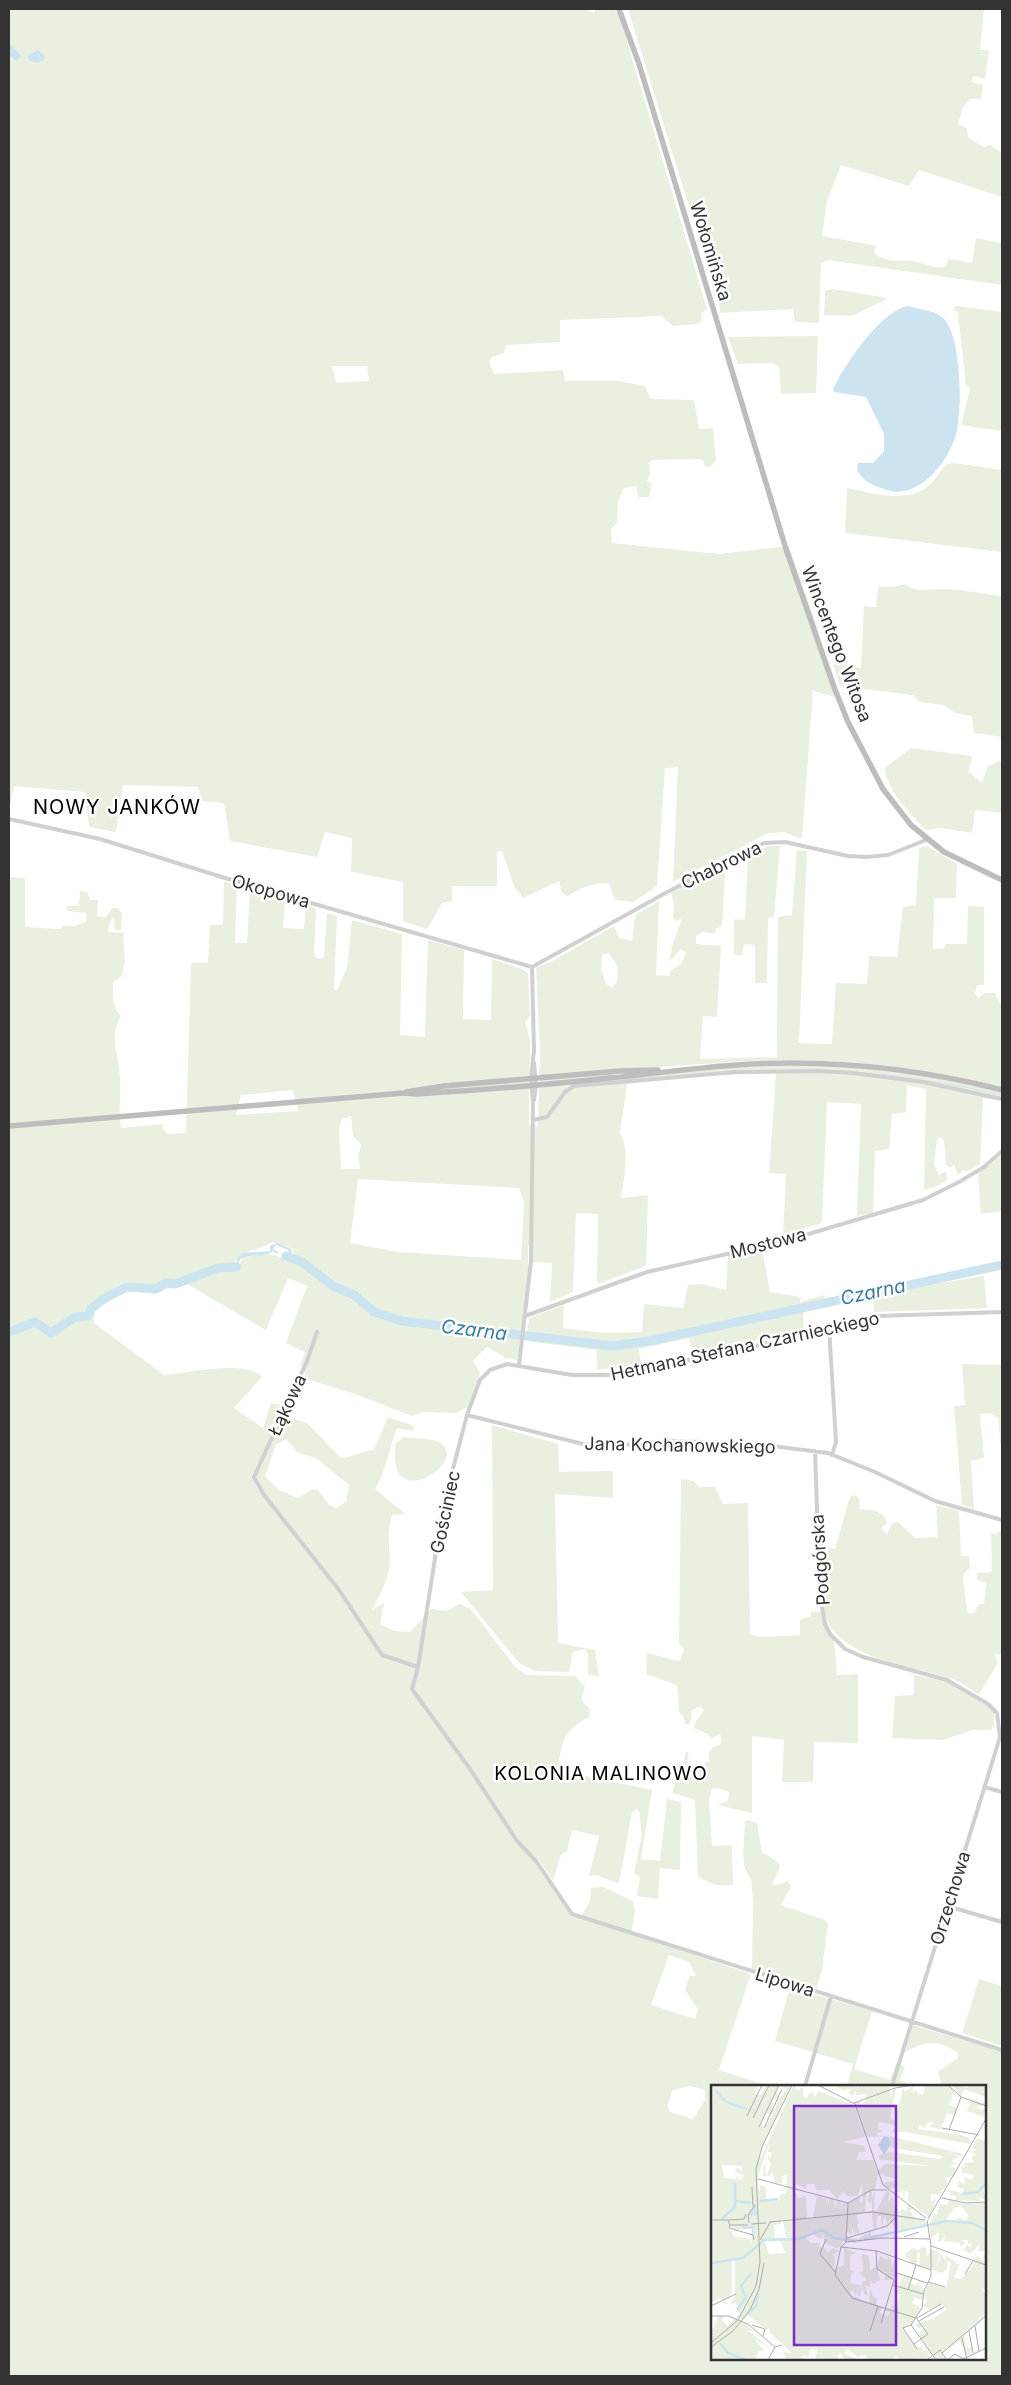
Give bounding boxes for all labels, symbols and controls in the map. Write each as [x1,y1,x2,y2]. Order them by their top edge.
street label: Wołomińska [686,199,736,303]
street label: Wincentego Witosa [798,563,876,725]
district label: NOWY JANKÓW [33,794,201,819]
street label: Chabrowa [677,837,765,893]
street label: Okopowa [229,870,313,912]
street label: Mostowa [728,1223,808,1263]
water label: Czarna [838,1274,908,1310]
street label: Hetmana Stefana Czarnieckiego [609,1307,881,1385]
water label: Czarna [440,1315,509,1345]
street label: Łąkowa [264,1371,310,1439]
street label: Jana Kochanowskiego [584,1433,776,1457]
street label: Gościniec [426,1469,464,1555]
street label: Podgórska [806,1514,834,1606]
district label: KOLONIA MALINOWO [494,1762,708,1785]
street label: Orzechowa [926,1849,974,1947]
street label: Lipowa [753,1963,817,2001]
inset map [711,2085,986,2360]

